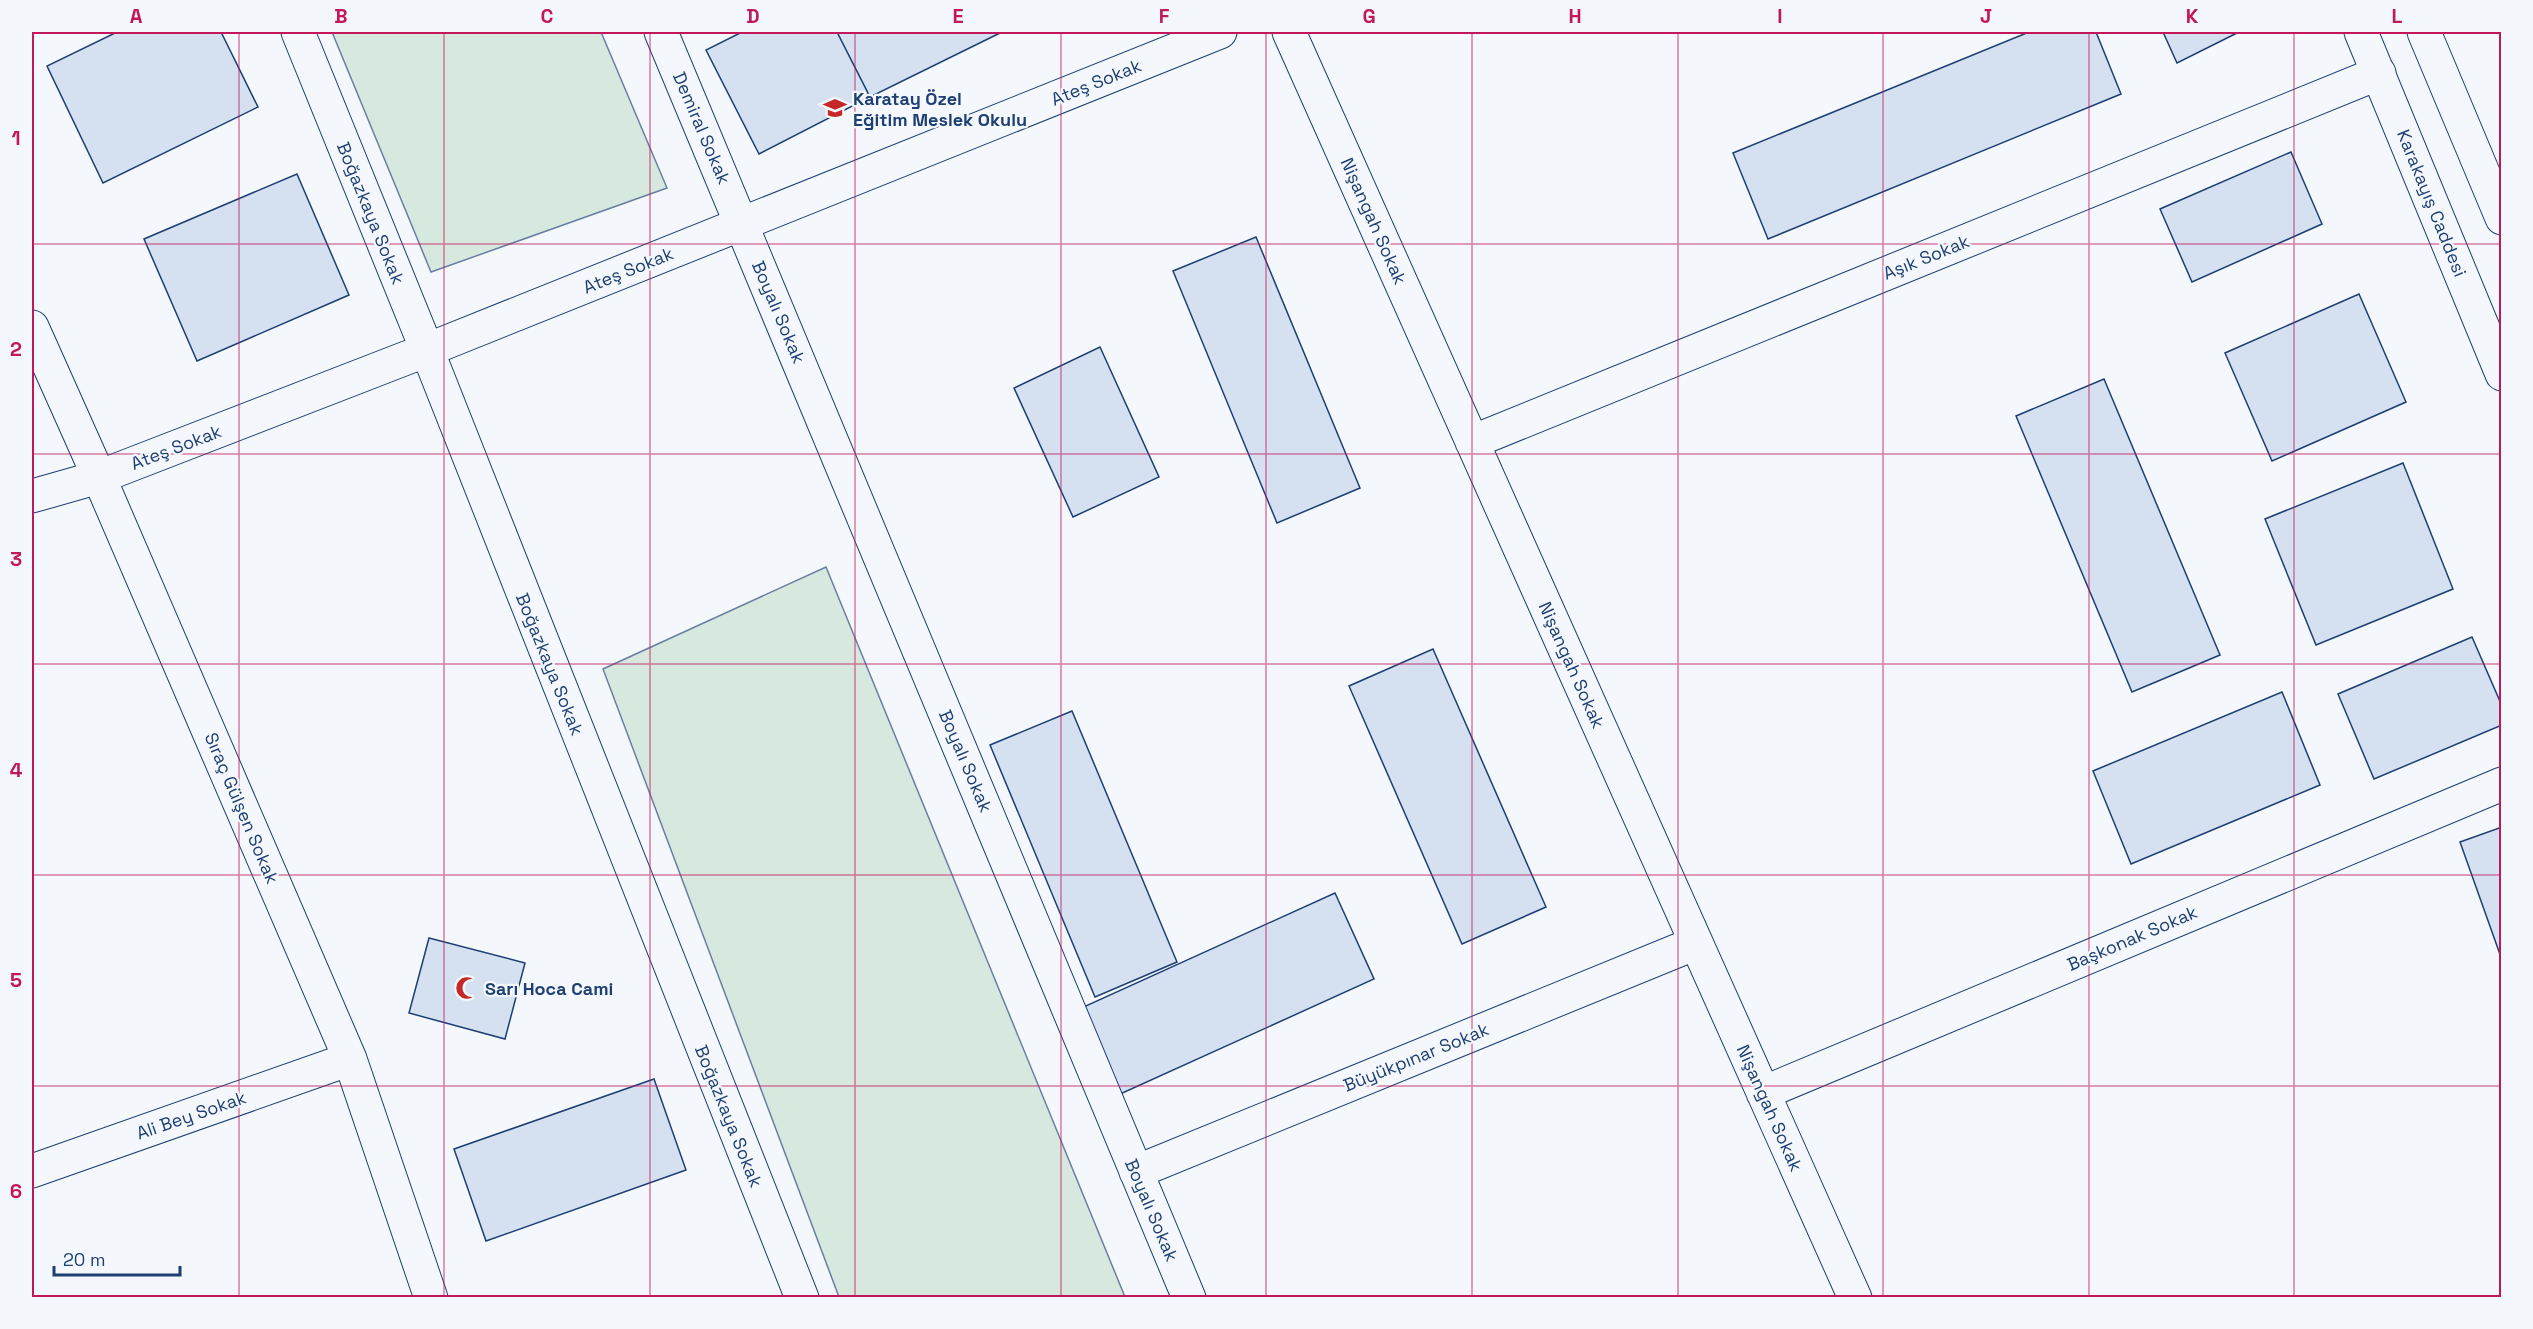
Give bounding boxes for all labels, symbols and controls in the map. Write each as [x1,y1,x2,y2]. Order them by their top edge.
text: A [130,3,143,29]
text: B [334,3,348,29]
text: C [541,3,554,29]
text: D [746,3,760,29]
text: E [952,3,964,29]
text: F [1159,3,1170,29]
text: G [1362,3,1376,29]
text: H [1568,3,1582,29]
text: I [1777,3,1783,29]
text: J [1980,3,1992,29]
text: K [2186,3,2199,29]
text: L [2392,3,2403,29]
street label: Ateş Sokak [1047,53,1145,111]
street label: Demiral Sokak [668,68,736,188]
place label: Karatay Özel Eğitim Meslek Okulu [853,87,1027,131]
school or university icon: Karatay Özel Eğitim Meslek Okulu [822,95,848,121]
text: 1 [11,125,21,151]
street label: Karakayış Caddesi [2392,126,2472,280]
street label: Boğazkaya Sokak [332,138,410,288]
street label: Nişangah Sokak [1336,154,1412,288]
street label: Aşık Sokak [1879,229,1973,285]
street label: Ateş Sokak [579,241,677,299]
street label: Boyalı Sokak [747,257,811,367]
text: 2 [10,336,22,362]
street label: Ateş Sokak [127,419,225,475]
text: 3 [10,546,22,572]
street label: Boğazkaya Sokak [511,589,589,739]
street label: Nişangah Sokak [1534,598,1610,732]
street label: Boyalı Sokak [934,706,998,816]
street label: Sıraç Gülşen Sokak [200,729,284,887]
text: 4 [10,757,23,783]
street label: Başkonak Sokak [2063,900,2201,976]
text: 5 [10,967,22,993]
mosque icon: Sarı Hoca Cami [454,975,480,1001]
place label: Sarı Hoca Cami [485,977,613,1000]
street label: Büyükpınar Sokak [1340,1017,1492,1097]
street label: Boğazkaya Sokak [690,1041,768,1191]
street label: Nişangah Sokak [1732,1041,1808,1175]
street label: Ali Bey Sokak [133,1085,249,1145]
street label: Boyalı Sokak [1120,1155,1184,1265]
text: 6 [10,1178,22,1204]
scale bar [54,1239,180,1277]
text: 20 m [63,1248,106,1271]

